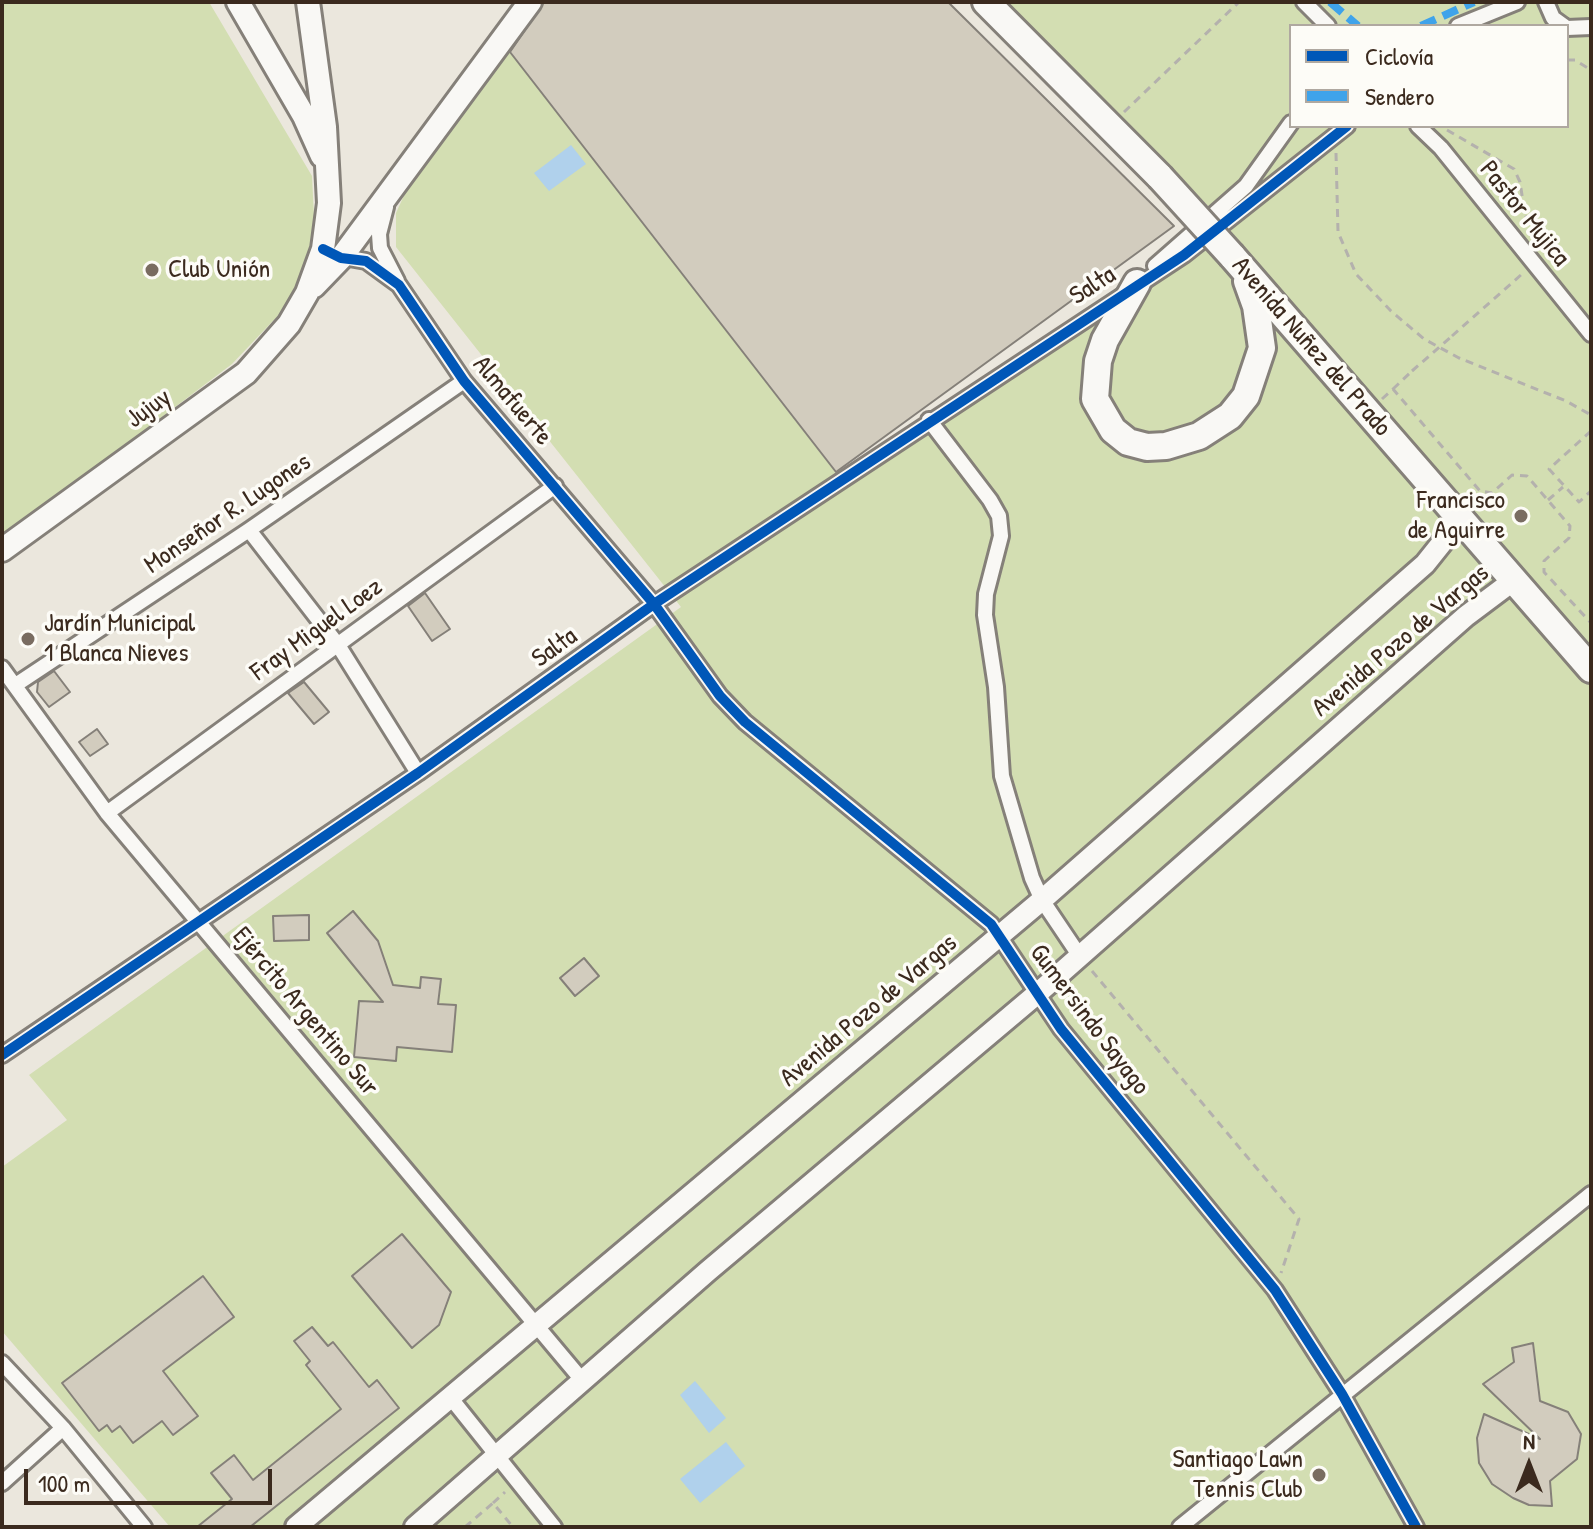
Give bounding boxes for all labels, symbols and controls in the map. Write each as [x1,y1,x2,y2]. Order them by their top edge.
legend [1289,24,1569,128]
text: Ciclovía [1365,40,1433,72]
text: Sendero [1365,80,1434,112]
street label: Pastor Mujica [1472,155,1576,273]
street label: Avenida Nuñez del Prado [1225,251,1397,443]
place label: Club Unión [168,254,270,286]
street label: Salta [1064,260,1122,312]
marker: Club Unión [143,261,161,279]
street label: Almafuerte [466,350,558,452]
street label: Jujuy [121,382,177,436]
street label: Monseñor R. Lugones [139,447,317,581]
place label: Francisco de Aguirre [1408,485,1505,546]
marker: Francisco de Aguirre [1512,507,1530,525]
street label: Avenida Pozo de Vargas [1306,558,1496,724]
street label: Fray Miguel Loez [245,572,389,688]
place label: Jardín Municipal 1 Blanca Nieves [44,608,195,670]
street label: Salta [526,621,584,675]
marker: Jardín Municipal 1 Blanca Nieves [19,630,37,648]
street label: Ejército Argentino Sur [225,921,385,1103]
street label: Avenida Pozo de Vargas [774,928,964,1094]
street label: Gumersindo Sayago [1022,939,1156,1101]
north arrow [1489,1425,1569,1505]
text: N [1523,1426,1535,1456]
place label: Santiago Lawn Tennis Club [1172,1444,1303,1506]
scale bar [28,1453,276,1503]
marker: Santiago Lawn Tennis Club [1310,1466,1328,1484]
text: 100 m [38,1467,90,1499]

